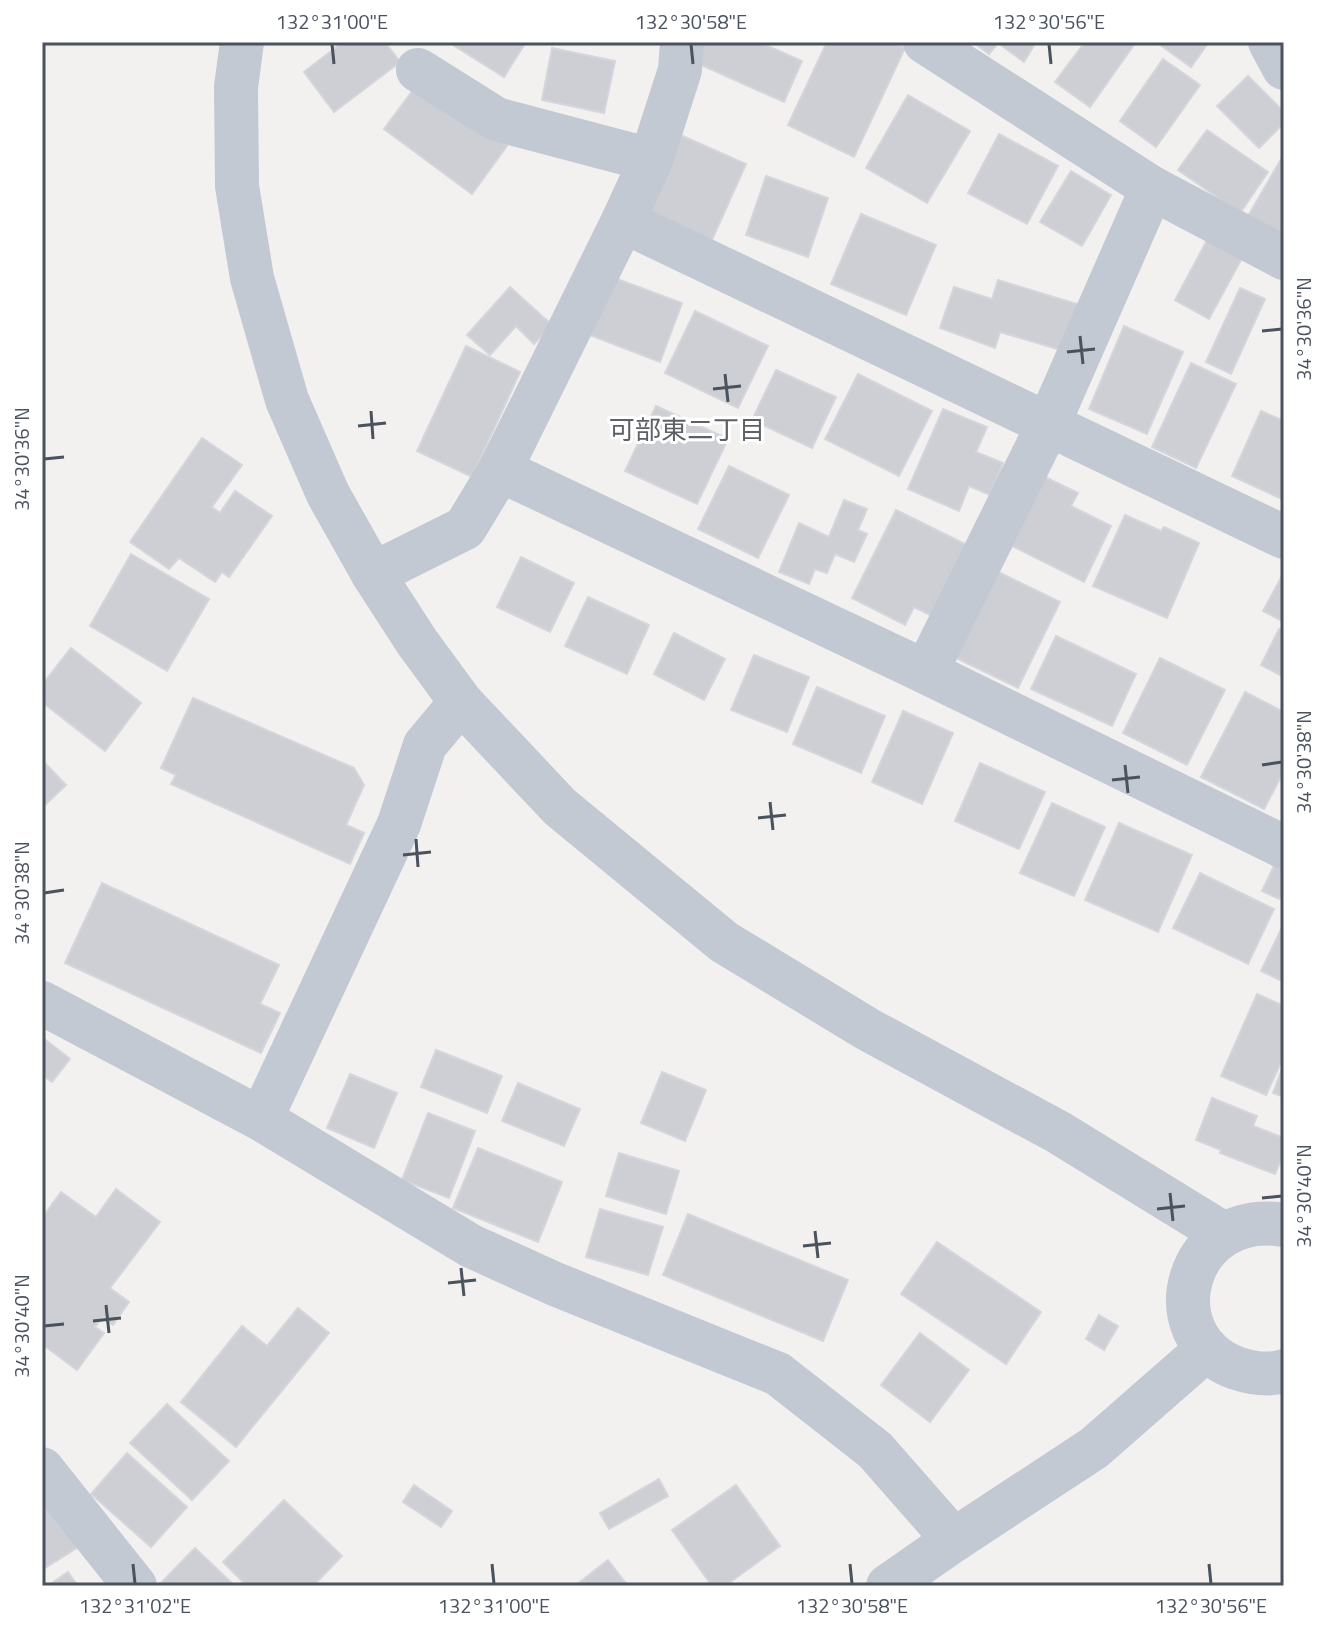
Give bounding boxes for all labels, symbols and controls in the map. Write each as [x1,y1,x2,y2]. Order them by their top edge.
text: 132°31'00"E [276,6,388,37]
text: 132°30'58"E [635,6,747,37]
text: 132°30'56"E [993,6,1105,37]
text: 34°30'36"N [1288,277,1319,381]
text: 34°30'36"N [6,407,37,511]
district label: 可部東二丁目 [609,410,765,449]
text: 34°30'38"N [1288,710,1319,814]
text: 34°30'38"N [6,841,37,945]
text: 34°30'40"N [1288,1144,1319,1248]
text: 34°30'40"N [6,1274,37,1378]
text: 132°31'02"E [79,1590,191,1621]
text: 132°31'00"E [438,1590,550,1621]
text: 132°30'58"E [796,1590,908,1621]
text: 132°30'56"E [1155,1590,1267,1621]

